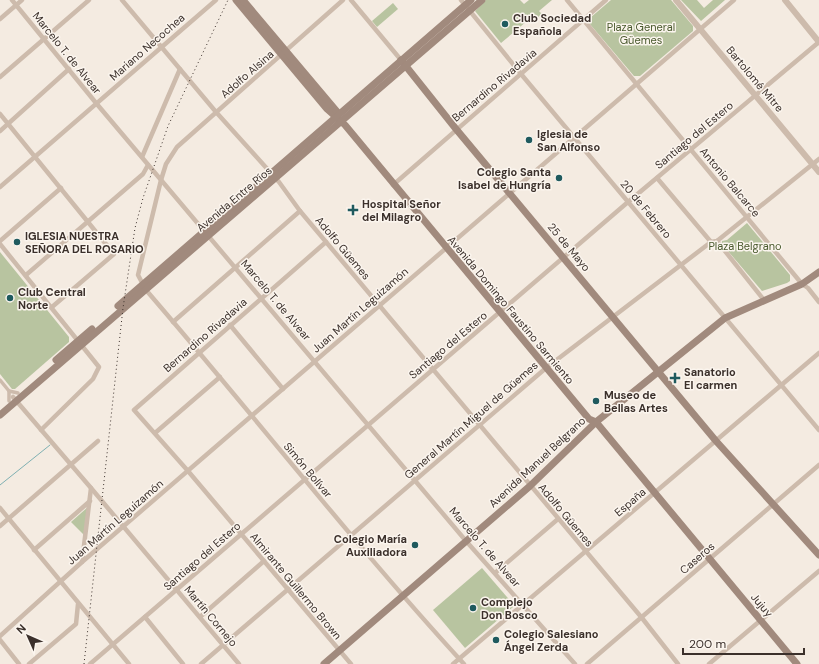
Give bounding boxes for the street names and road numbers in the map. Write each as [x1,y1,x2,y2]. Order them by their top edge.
street label: Marcelo T. de Alvear [30,9,104,97]
street label: Mariano Necochea [106,10,188,84]
street label: Bartolomé Mitre [723,43,787,115]
street label: Bernardino Rivadavia [449,46,539,124]
street label: Adolfo Alsina [217,47,277,101]
street label: Santiago del Estero [652,98,736,172]
street label: Antonio Balcarce [697,144,763,220]
street label: Avenida Entre Ríos [193,163,275,235]
street label: 20 de Febrero [617,177,675,241]
street label: Adolfo Güemes [312,214,374,282]
street label: 25 de Mayo [545,220,593,274]
street label: Avenida Domingo Faustino Sarmiento [445,233,577,387]
street label: Marcelo T. de Alvear [238,257,314,343]
street label: Juan Martín Leguizamón [309,264,411,356]
street label: Bernardino Rivadavia [160,295,250,375]
street label: Santiago del Estero [406,308,490,382]
street label: General Martín Miguel de Güemes [401,358,541,482]
street label: Avenida Manuel Belgrano [486,414,588,510]
street label: Simón Bolívar [281,439,335,501]
street label: Juan Martín Leguizamón [64,476,166,568]
street label: Adolfo Güemes [535,481,597,549]
street label: España [611,485,649,519]
street label: Marcelo T. de Alvear [446,504,524,590]
street label: Santiago del Estero [161,519,243,593]
street label: Almirante Guillermo Brown [247,530,345,642]
street label: Caseros [677,539,717,577]
street label: Martín Cornejo [181,583,241,649]
street label: Jujuy [748,590,776,620]

